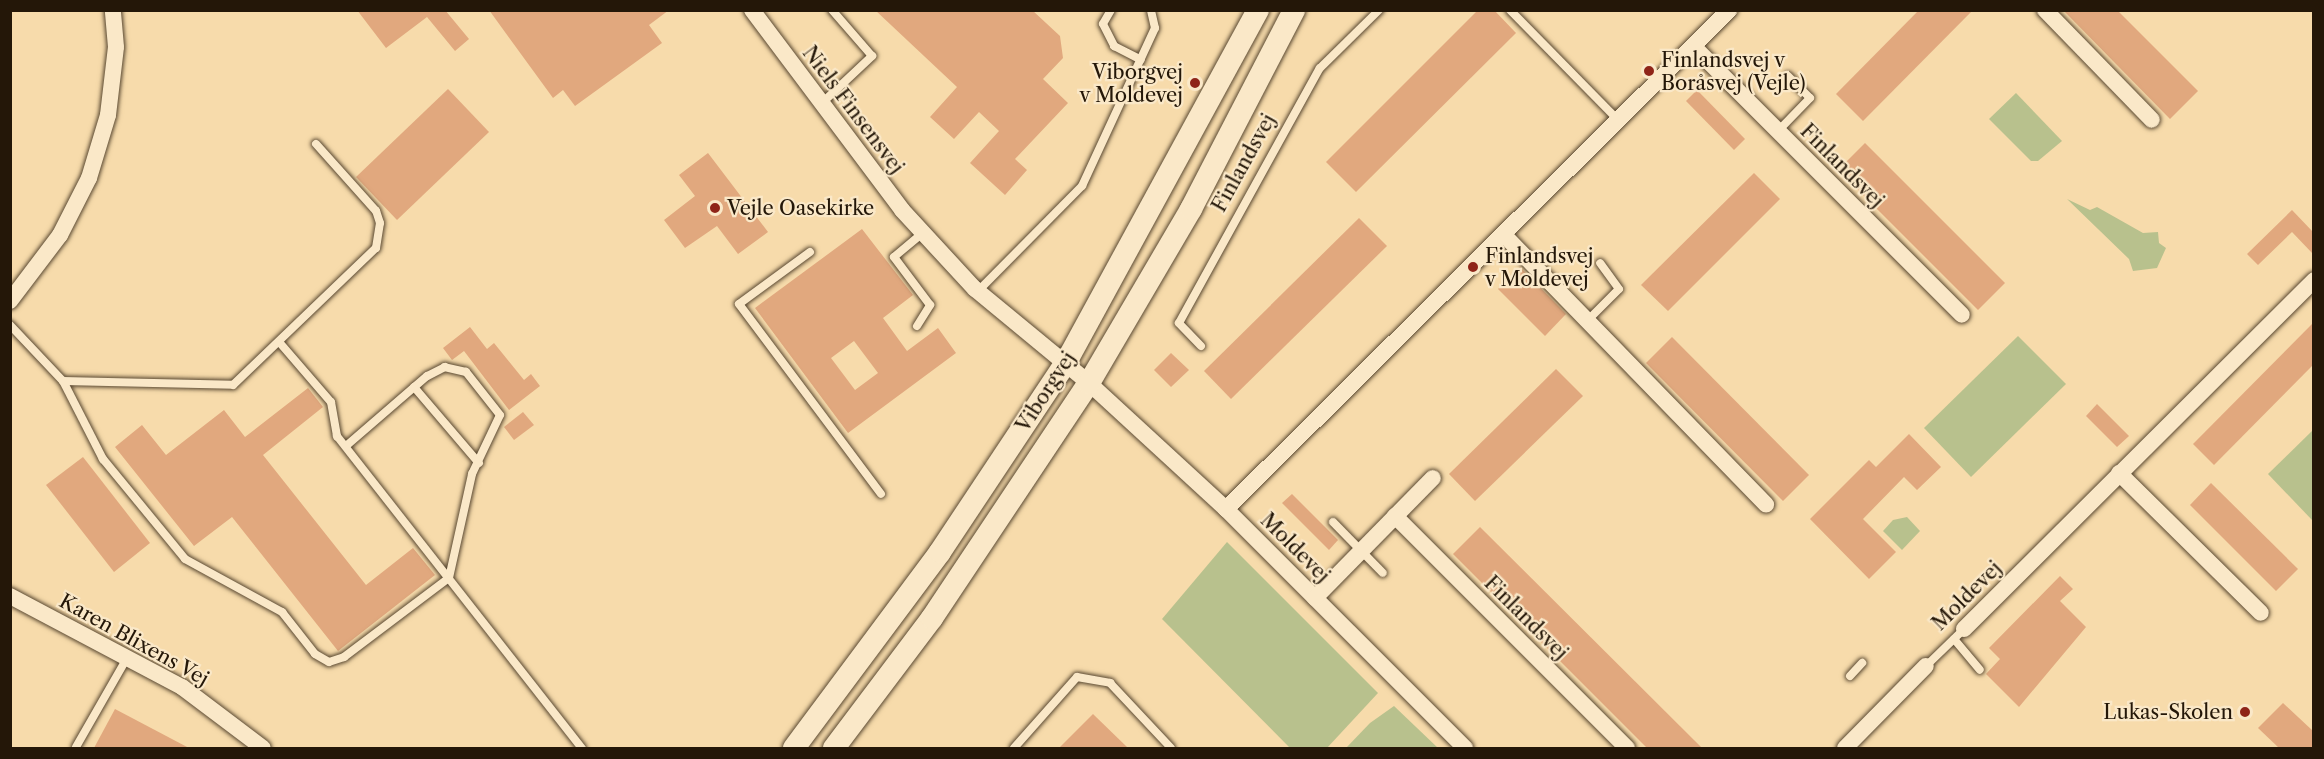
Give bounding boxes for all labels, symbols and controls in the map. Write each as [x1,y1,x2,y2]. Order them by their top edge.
street label: Niels Finsensvej [797,42,909,178]
place label: Finlandsvej v Boråsvej (Vejle) [1661,48,1806,95]
place label: Viborgvej v Moldevej [1079,60,1183,107]
marker: Finlandsvej v Boråsvej (Vejle) [1642,64,1656,78]
marker: Viborgvej v Moldevej [1188,76,1202,90]
street label: Finlandsvej [1207,110,1281,216]
street label: Finlandsvej [1795,119,1889,213]
place label: Vejle Oasekirke [727,196,874,220]
marker: Vejle Oasekirke [708,201,722,215]
place label: Finlandsvej v Moldevej [1485,244,1593,291]
marker: Finlandsvej v Moldevej [1466,260,1480,274]
street label: Viborgvej [1011,347,1081,437]
street label: Moldevej [1255,508,1335,588]
street label: Moldevej [1927,556,2007,636]
street label: Finlandsvej [1479,571,1573,665]
street label: Karen Blixens Vej [55,589,213,691]
place label: Lukas-Skolen [2103,700,2233,724]
marker: Lukas-Skolen [2238,705,2252,719]

